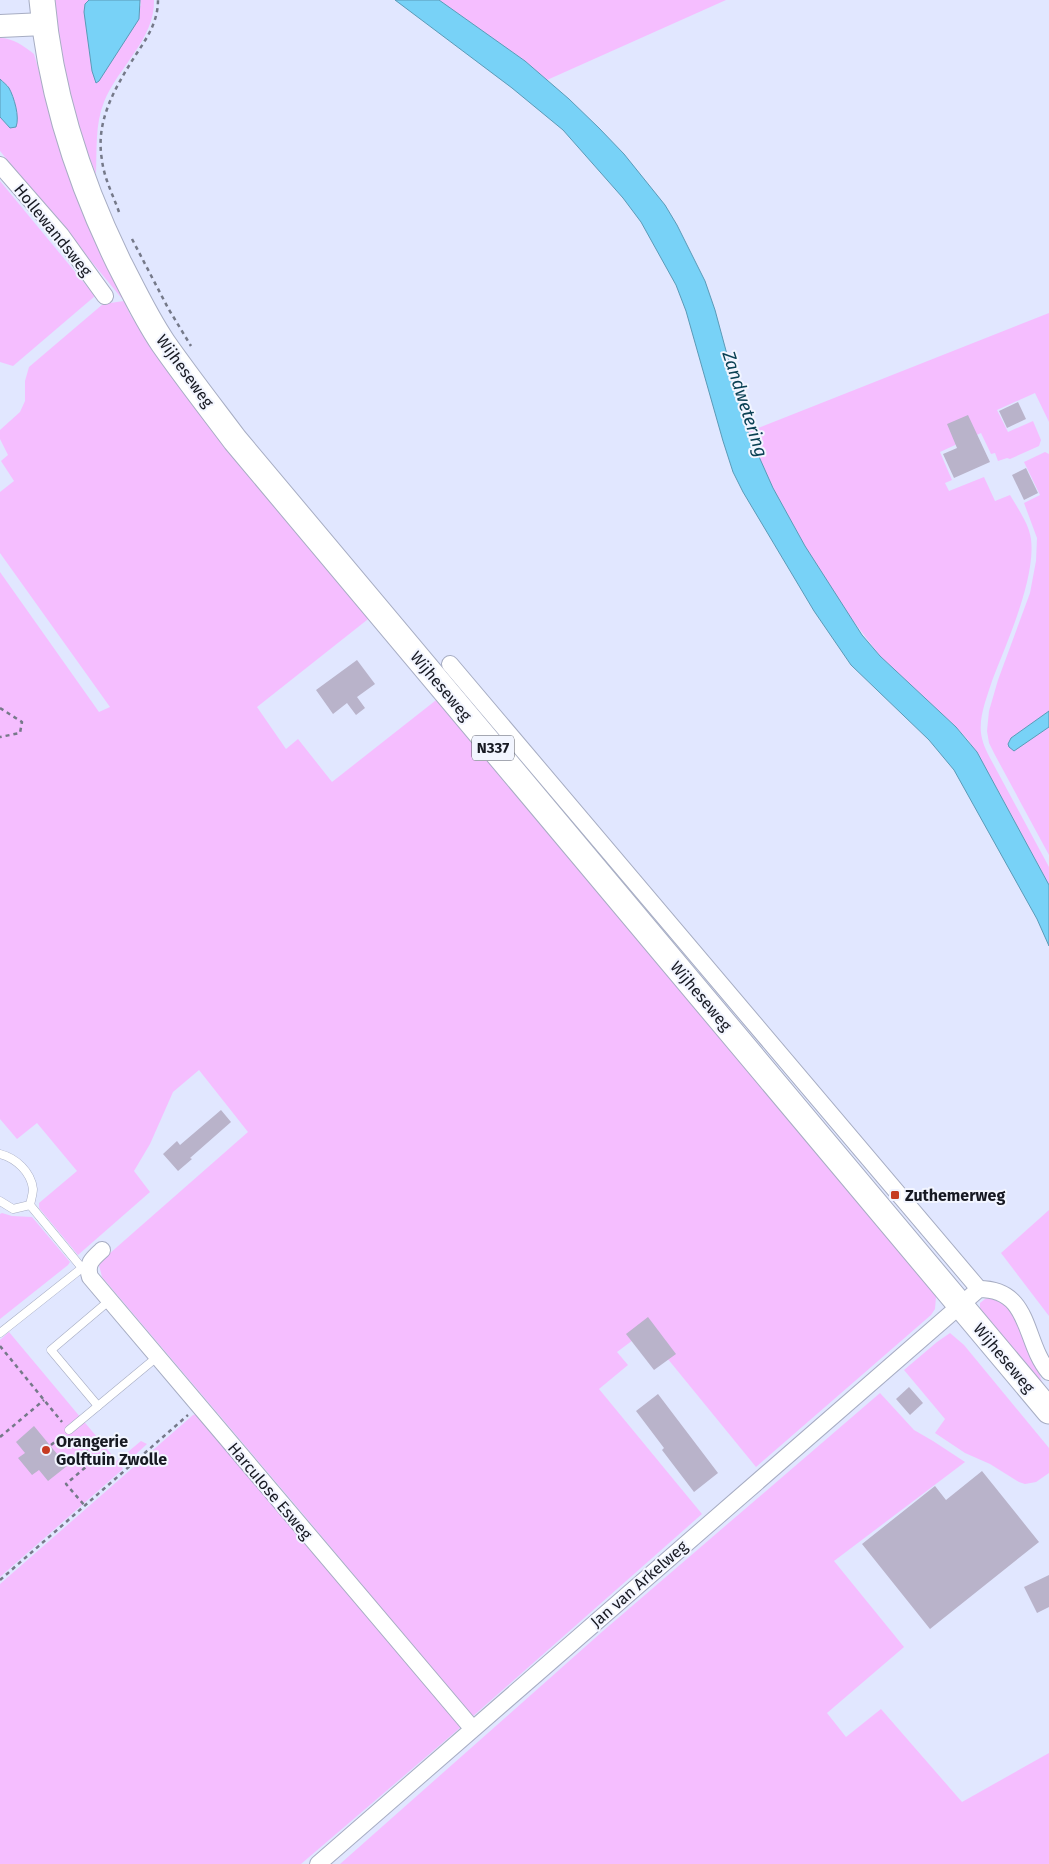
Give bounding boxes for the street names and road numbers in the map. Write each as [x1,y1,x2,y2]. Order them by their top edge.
street label: Hollewandsweg [10,180,96,280]
street label: Wijheseweg [152,331,218,412]
street label: Wijheseweg [406,647,476,725]
road number: N337 [472,736,514,760]
street label: Wijheseweg [666,957,736,1035]
street label: Wijheseweg [969,1319,1039,1397]
street label: Harculose Esweg [224,1439,317,1544]
street label: Jan van Arkelweg [587,1536,692,1631]

